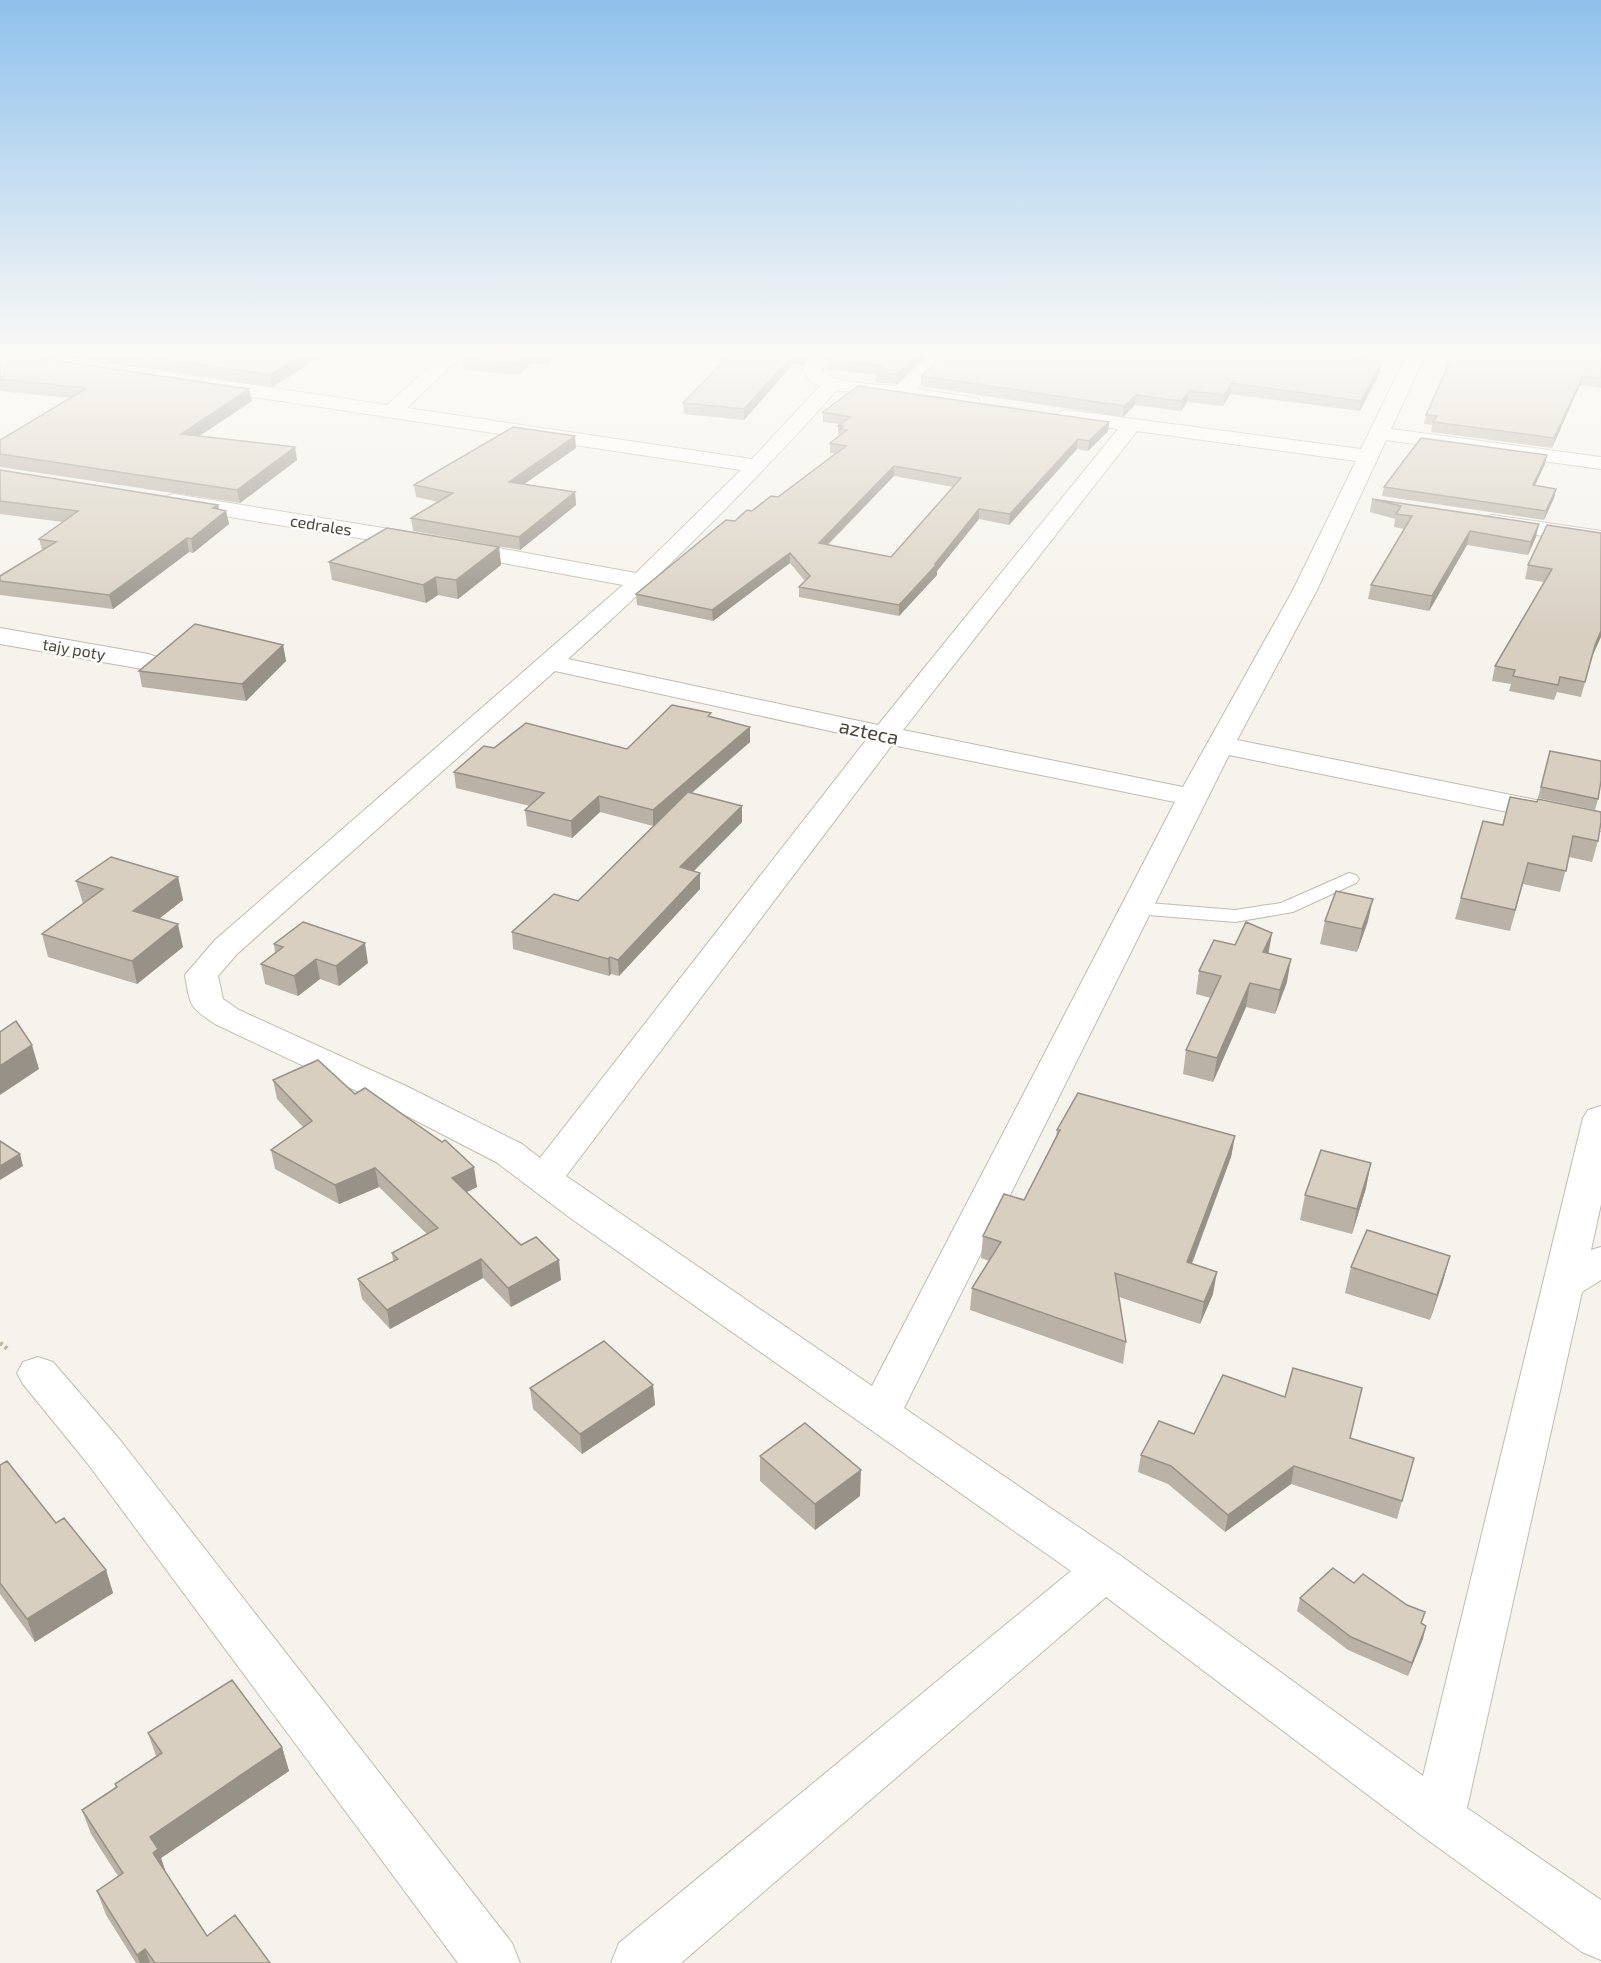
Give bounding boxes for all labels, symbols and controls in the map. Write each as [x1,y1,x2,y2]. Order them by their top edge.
street label: cedrales [289,510,353,539]
street label: tajy poty [41,634,108,664]
street label: azteca [837,713,901,749]

